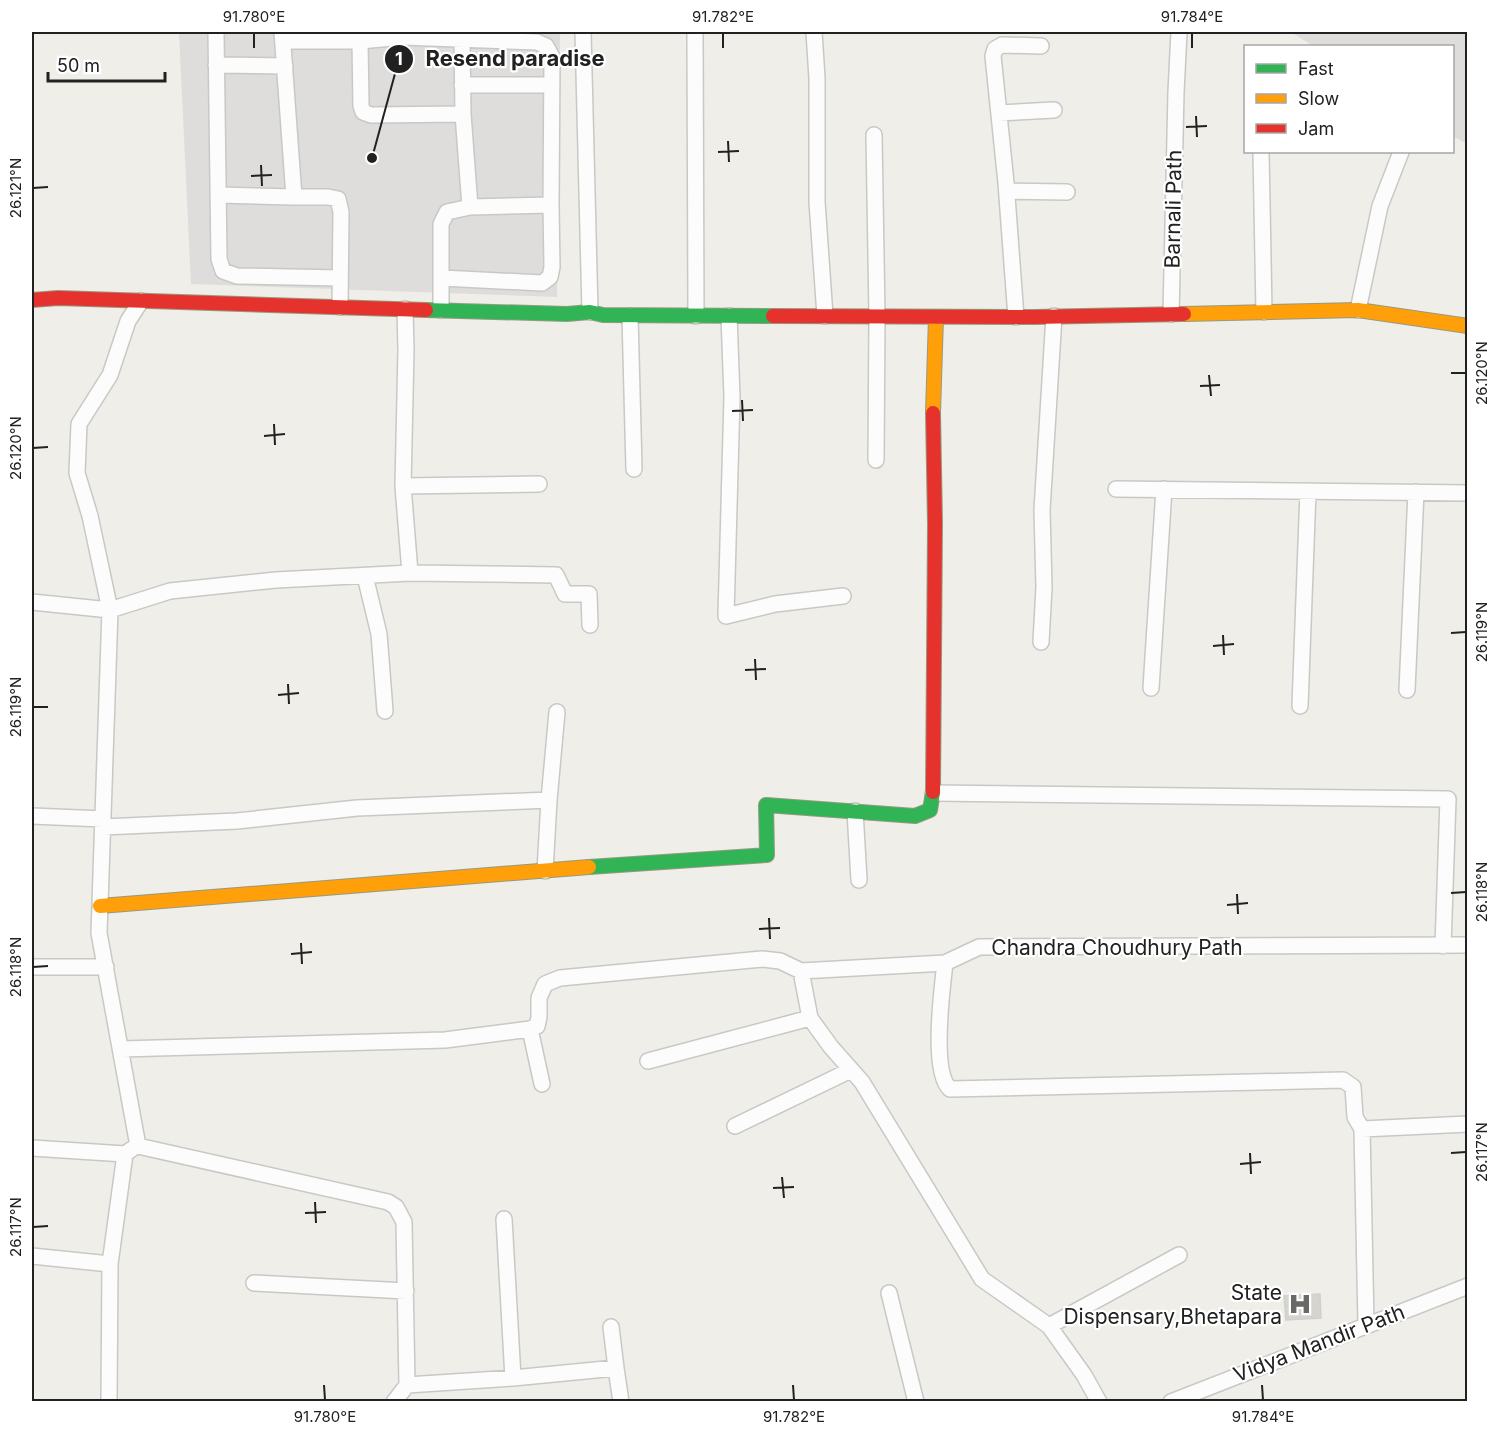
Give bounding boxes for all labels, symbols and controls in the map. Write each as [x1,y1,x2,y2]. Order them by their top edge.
text: 91.780°E [223,7,285,26]
text: 91.782°E [692,7,754,26]
text: 91.784°E [1161,7,1223,26]
callout: Resend paradise [384,39,617,79]
scale bar [48,45,165,83]
text: Resend paradise [425,45,605,71]
legend [1244,45,1454,153]
text: 1 [395,48,403,69]
text: 50 m [57,55,100,76]
text: Fast [1298,58,1334,79]
text: Slow [1298,88,1339,109]
text: Jam [1298,118,1334,139]
street label: Barnali Path [1159,150,1187,268]
text: 26.121°N [6,158,25,218]
text: 26.120°N [1472,341,1491,405]
text: 26.120°N [6,416,25,480]
text: 26.119°N [1472,602,1491,662]
text: 26.119°N [6,677,25,737]
text: 26.118°N [1472,862,1491,922]
street label: Chandra Choudhury Path [991,935,1243,960]
text: 26.118°N [6,937,25,997]
text: 26.117°N [1472,1122,1491,1182]
text: 26.117°N [6,1197,25,1257]
place label: State Dispensary,Bhetapara [1063,1280,1282,1329]
hospital icon: State Dispensary,Bhetapara [1287,1291,1313,1317]
street label: Vidya Mandir Path [1230,1299,1408,1387]
text: 91.780°E [294,1407,356,1426]
text: 91.782°E [763,1407,825,1426]
text: 91.784°E [1232,1407,1294,1426]

